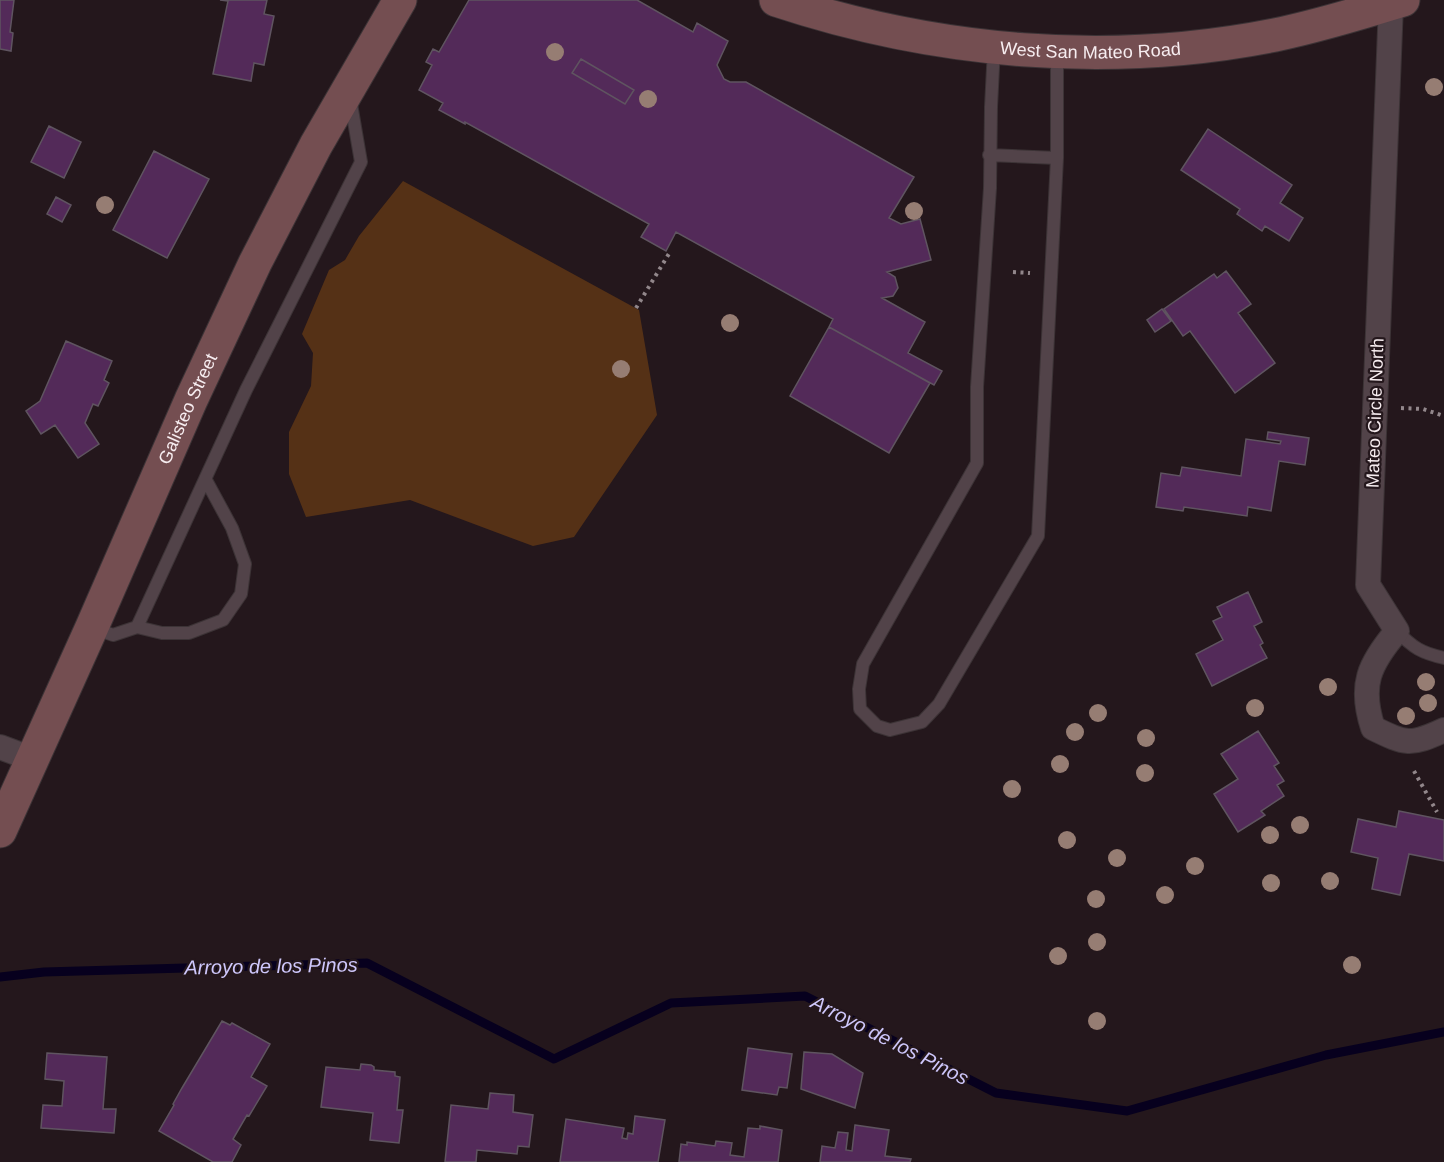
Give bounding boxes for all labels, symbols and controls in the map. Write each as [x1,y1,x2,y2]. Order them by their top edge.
street label: West San Mateo Road [999,38,1182,62]
street label: Mateo Circle North [1362,338,1388,488]
street label: Galisteo Street [154,350,221,467]
water label: Arroyo de los Pinos [183,953,358,979]
water label: Arroyo de los Pinos [807,990,972,1089]

